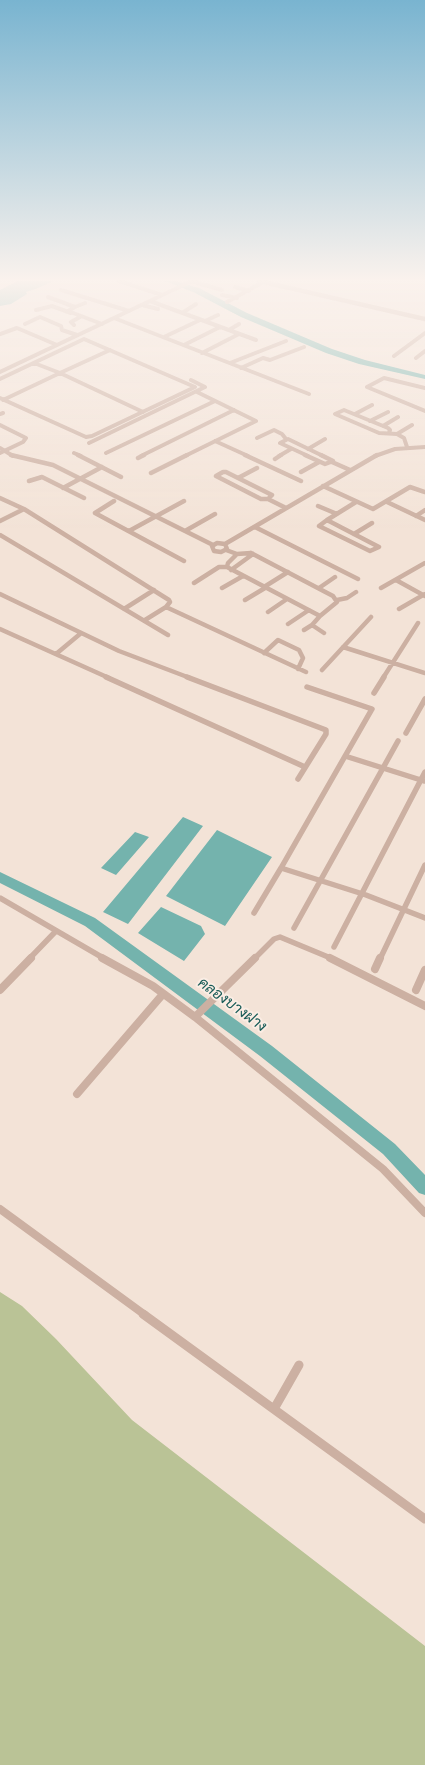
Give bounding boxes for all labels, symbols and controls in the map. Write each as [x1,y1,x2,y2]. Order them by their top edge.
water label: คลองบางฝาง [194,974,270,1036]

